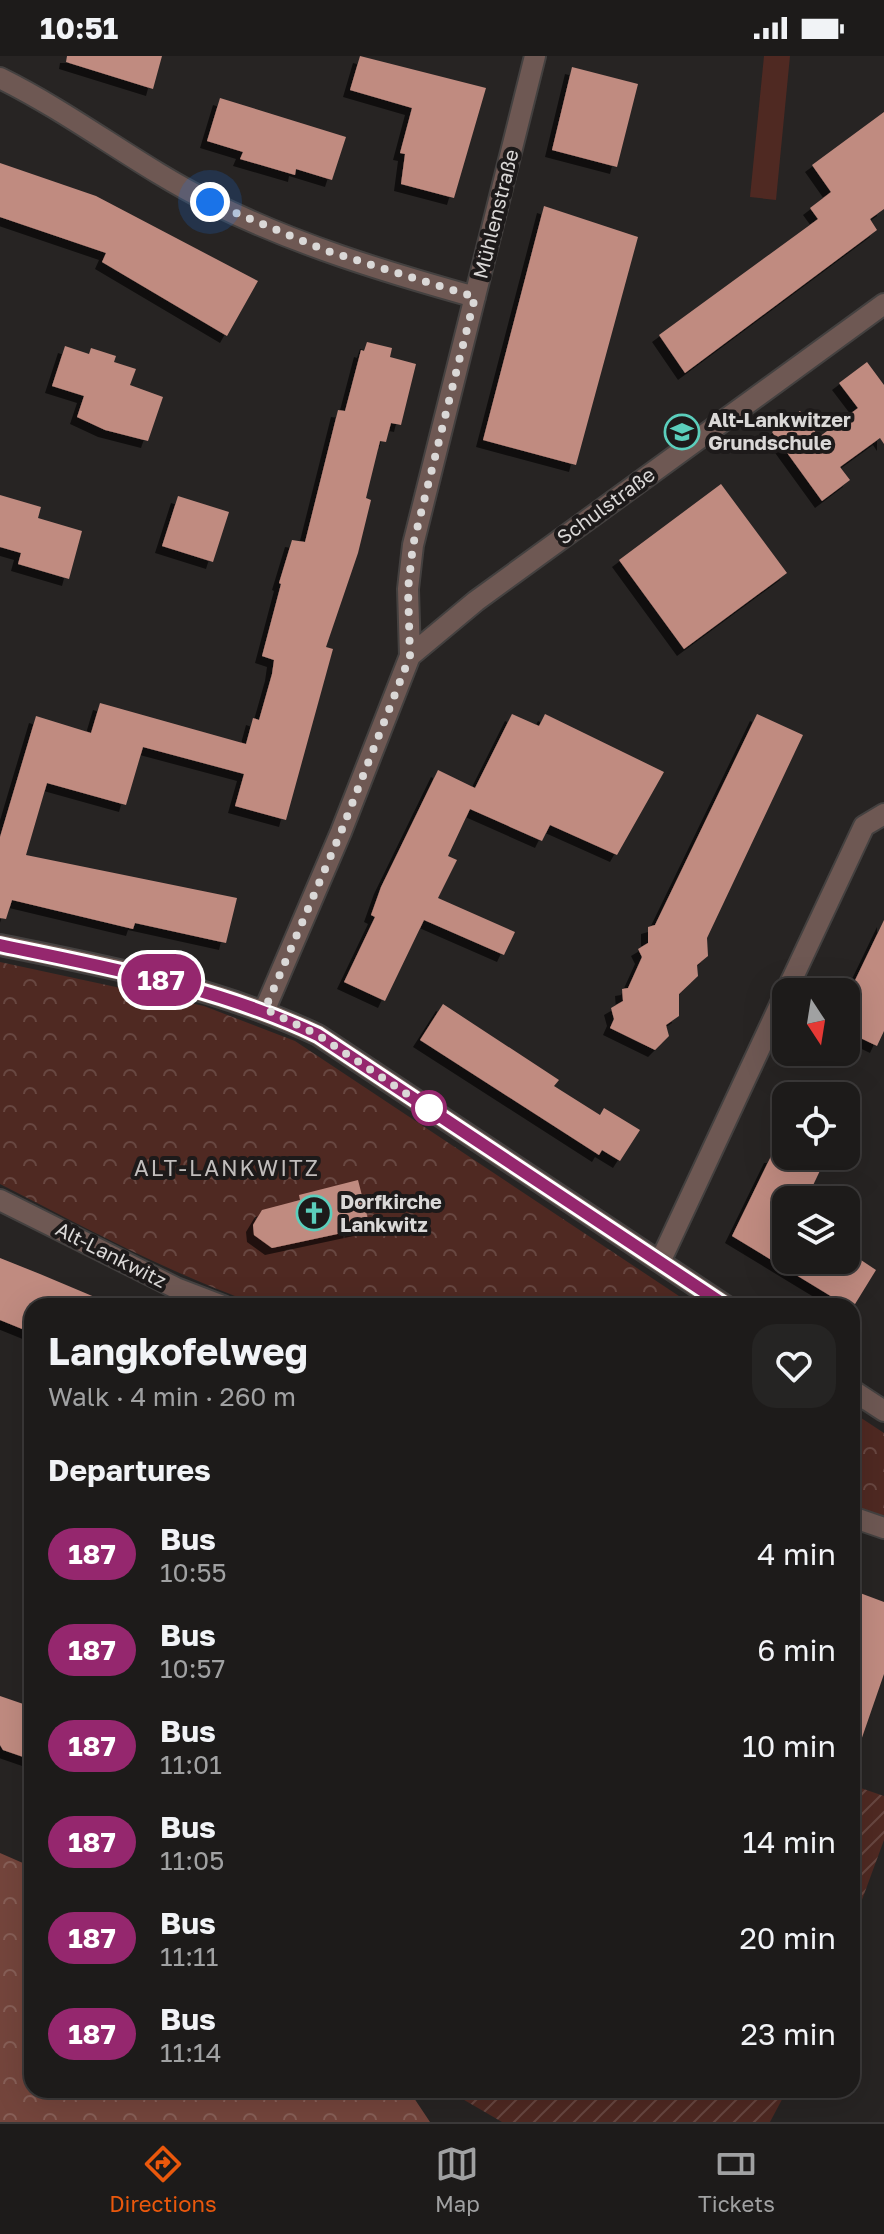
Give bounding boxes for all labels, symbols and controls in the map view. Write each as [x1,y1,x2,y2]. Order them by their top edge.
text: 10:51 [40,10,118,46]
street label: Mühlenstraße [467,147,523,281]
your location [190,182,230,222]
place label: Alt-Lankwitzer Grundschule [708,407,851,454]
school or university icon: Alt-Lankwitzer Grundschule [663,413,701,451]
street label: Schulstraße [552,462,659,549]
line badge: 187 [115,954,207,1006]
text: 187 [137,963,185,996]
north arrow [772,978,860,1066]
map controls [772,978,860,1274]
button: locate [772,1082,860,1170]
unlabelled marker [412,1091,446,1125]
district label: ALT-LANKWITZ [134,1154,320,1181]
button: layers [772,1186,860,1274]
place label: Dorfkirche Lankwitz [340,1189,442,1236]
church icon: Dorfkirche Lankwitz [295,1194,333,1232]
street label: Alt-Lankwitz [52,1216,171,1292]
button: heart [752,1324,836,1408]
text: Langkofelweg [48,1328,308,1373]
text: Walk · 4 min · 260 m [48,1381,296,1412]
text: Departures [48,1452,211,1488]
text: Bus [160,1521,216,1557]
text: 4 min [757,1536,836,1572]
text: 187 [68,1537,116,1570]
text: 10:55 [160,1557,227,1588]
text: Bus [160,1617,216,1653]
text: 6 min [757,1632,836,1668]
text: 187 [68,1633,116,1666]
text: 10:57 [160,1653,225,1684]
text: Bus [160,1713,216,1749]
text: 10 min [742,1728,836,1764]
text: 187 [68,1729,116,1762]
text: 11:01 [160,1749,222,1780]
text: Bus [160,1809,216,1845]
text: 14 min [743,1824,836,1860]
text: 187 [68,1825,116,1858]
text: 11:05 [160,1845,224,1876]
text: Bus [160,1905,216,1941]
text: 20 min [739,1920,836,1956]
text: 187 [68,1921,116,1954]
text: 11:11 [160,1941,218,1972]
text: Bus [160,2001,216,2037]
text: 23 min [741,2016,836,2052]
text: 187 [68,2017,116,2050]
text: 11:14 [160,2037,222,2068]
tab: Directions [109,2142,217,2217]
tab: Map [435,2142,480,2217]
tab: Tickets [698,2142,775,2217]

